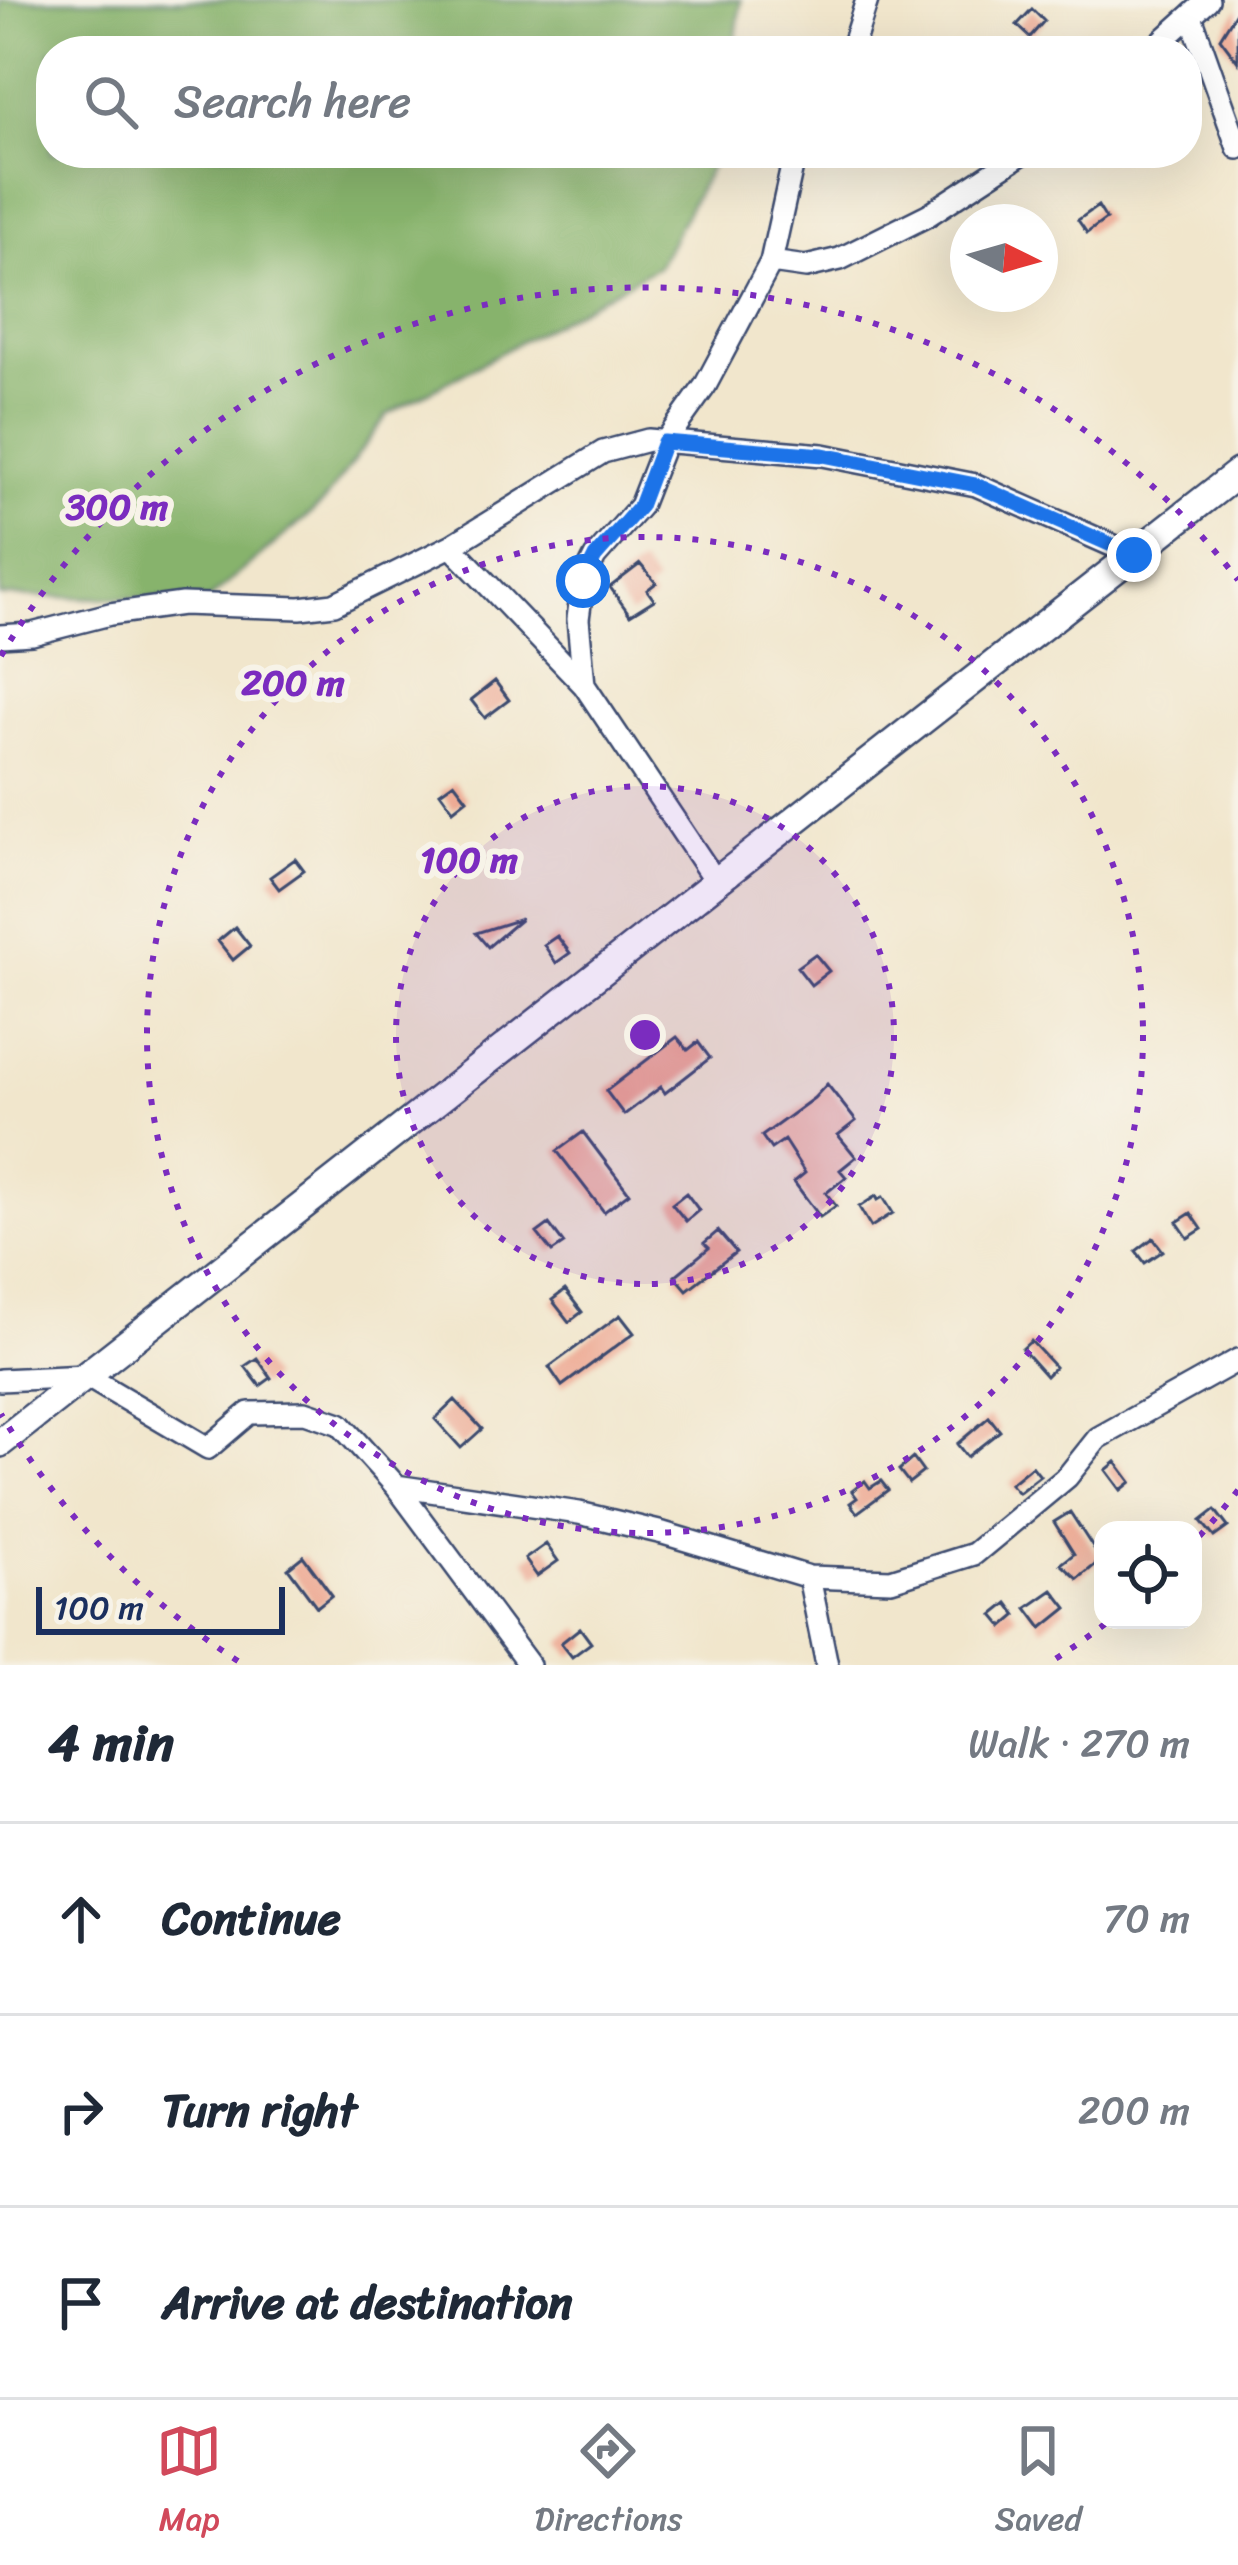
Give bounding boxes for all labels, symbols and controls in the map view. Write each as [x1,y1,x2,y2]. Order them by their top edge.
search box [36,36,1202,168]
text: Search here [174,62,411,142]
icon: search [78,69,144,135]
north arrow [950,204,1058,312]
text: 300 m [65,475,168,539]
route end [1107,528,1161,582]
route start [556,554,610,608]
text: 200 m [241,651,345,715]
text: 100 m [420,828,518,892]
centre of rings [624,1014,666,1056]
map controls [1094,1521,1202,1629]
button: locate [1094,1521,1202,1629]
text: 100 m [54,1579,144,1637]
scale bar [36,1581,285,1634]
text: 4 min [48,1698,174,1788]
text: Walk · 270 m [968,1709,1190,1778]
text: Continue [162,1879,341,1959]
text: 70 m [1103,1884,1190,1953]
icon: ahead [48,1886,114,1952]
text: Turn right [162,2071,357,2151]
text: 200 m [1078,2076,1190,2145]
icon: right [48,2078,114,2144]
text: Arrive at destination [162,2263,572,2343]
icon: arrive [48,2270,114,2336]
tab: Map [156,2418,222,2548]
tab: Directions [535,2418,682,2548]
tab: Saved [995,2418,1082,2548]

